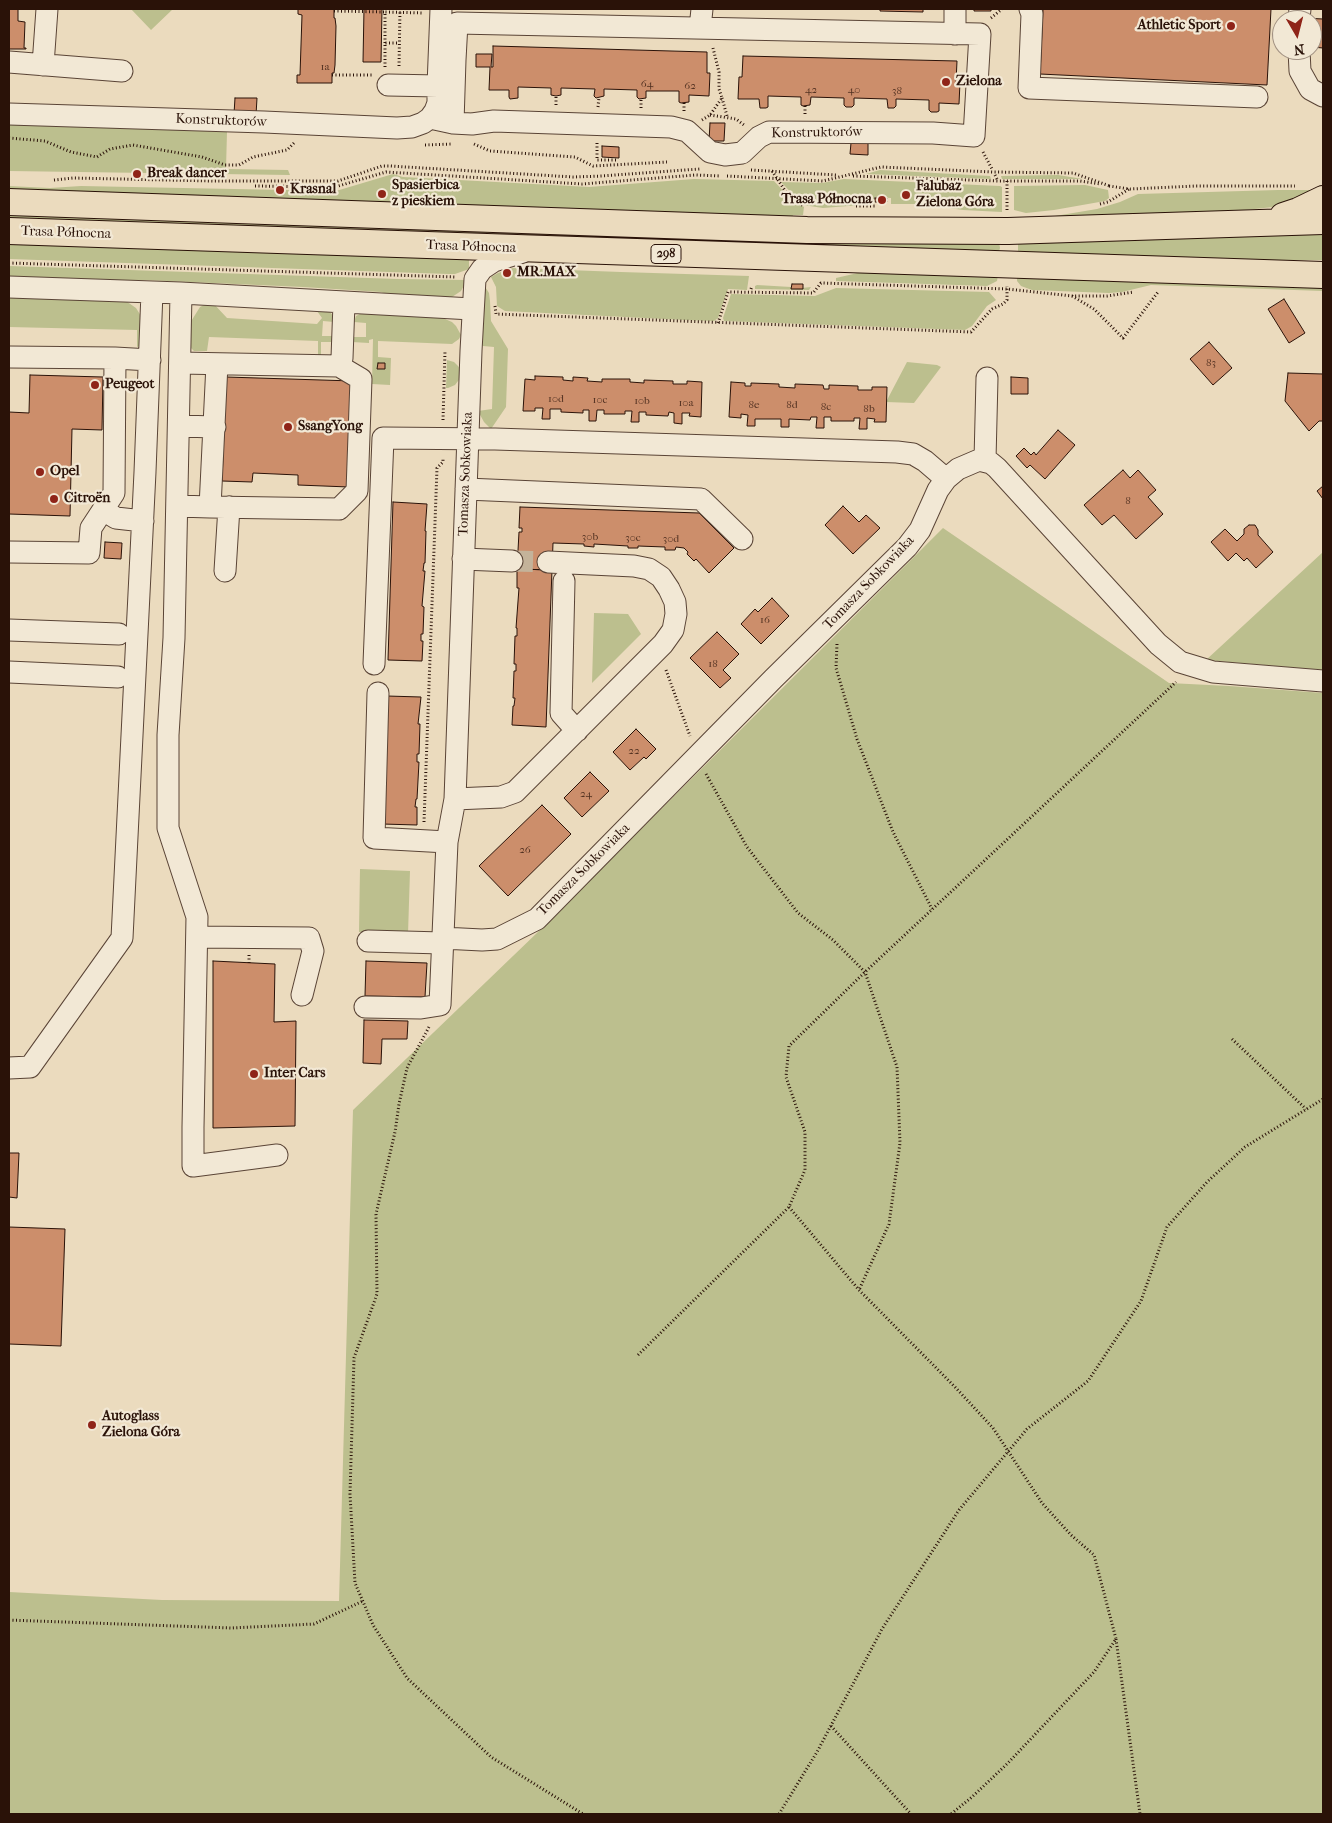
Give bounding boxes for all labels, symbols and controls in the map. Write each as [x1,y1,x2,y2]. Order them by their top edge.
north arrow [1272,10,1322,60]
place label: Athletic Sport [1137,18,1221,34]
marker: Athletic Sport [1225,20,1237,32]
text: N [1293,40,1305,59]
house number: 1a [320,60,330,74]
place label: Zielona [956,74,1002,90]
marker: Zielona [940,76,952,88]
house number: 64 [641,77,653,91]
house number: 62 [684,79,696,93]
house number: 42 [805,83,817,97]
house number: 40 [848,83,860,97]
house number: 38 [892,84,902,98]
street label: Konstruktorów [175,111,267,131]
street label: Konstruktorów [771,124,863,142]
place label: Break dancer [147,166,227,182]
marker: Break dancer [131,168,143,180]
place label: Spasierbica z pieskiem [392,178,459,210]
place label: Falubaz Zielona Góra [916,179,994,212]
place label: Krasnal [290,182,336,198]
marker: Krasnal [274,184,286,196]
marker: Spasierbica z pieskiem [376,188,388,200]
marker: Falubaz Zielona Góra [900,189,912,201]
place label: Trasa Północna [782,192,872,208]
marker: Trasa Północna [876,194,888,206]
street label: Trasa Północna [20,223,112,243]
street label: Trasa Północna [425,237,517,257]
road number: 298 [651,244,681,264]
place label: MR.MAX [517,265,576,281]
marker: MR.MAX [501,267,513,279]
house number: 83 [1206,356,1216,370]
place label: Peugeot [105,377,154,393]
marker: Peugeot [89,379,101,391]
house number: 10d [548,392,564,406]
house number: 10c [593,393,607,407]
house number: 10b [634,394,650,408]
house number: 10a [678,396,694,410]
house number: 8e [749,398,759,412]
house number: 8d [786,398,798,412]
house number: 8c [821,400,831,414]
house number: 8b [863,402,875,416]
street label: Tomasza Sobkowiaka [455,412,477,536]
place label: SsangYong [298,419,363,435]
marker: SsangYong [282,421,294,433]
place label: Opel [50,464,80,480]
marker: Opel [34,466,46,478]
place label: Citroën [64,491,110,507]
marker: Citroën [48,493,60,505]
house number: 8 [1125,494,1131,508]
house number: 30b [582,530,598,544]
house number: 30c [625,531,641,545]
house number: 30d [663,532,679,546]
street label: Tomasza Sobkowiaka [820,533,918,633]
house number: 16 [760,613,770,627]
house number: 18 [708,657,718,671]
house number: 22 [628,744,640,758]
house number: 24 [580,787,592,801]
street label: Tomasza Sobkowiaka [534,820,634,920]
house number: 26 [519,843,531,857]
place label: Inter Cars [264,1066,325,1082]
marker: Inter Cars [248,1068,260,1080]
place label: Autoglass Zielona Góra [102,1409,180,1441]
marker: Autoglass Zielona Góra [86,1419,98,1431]

